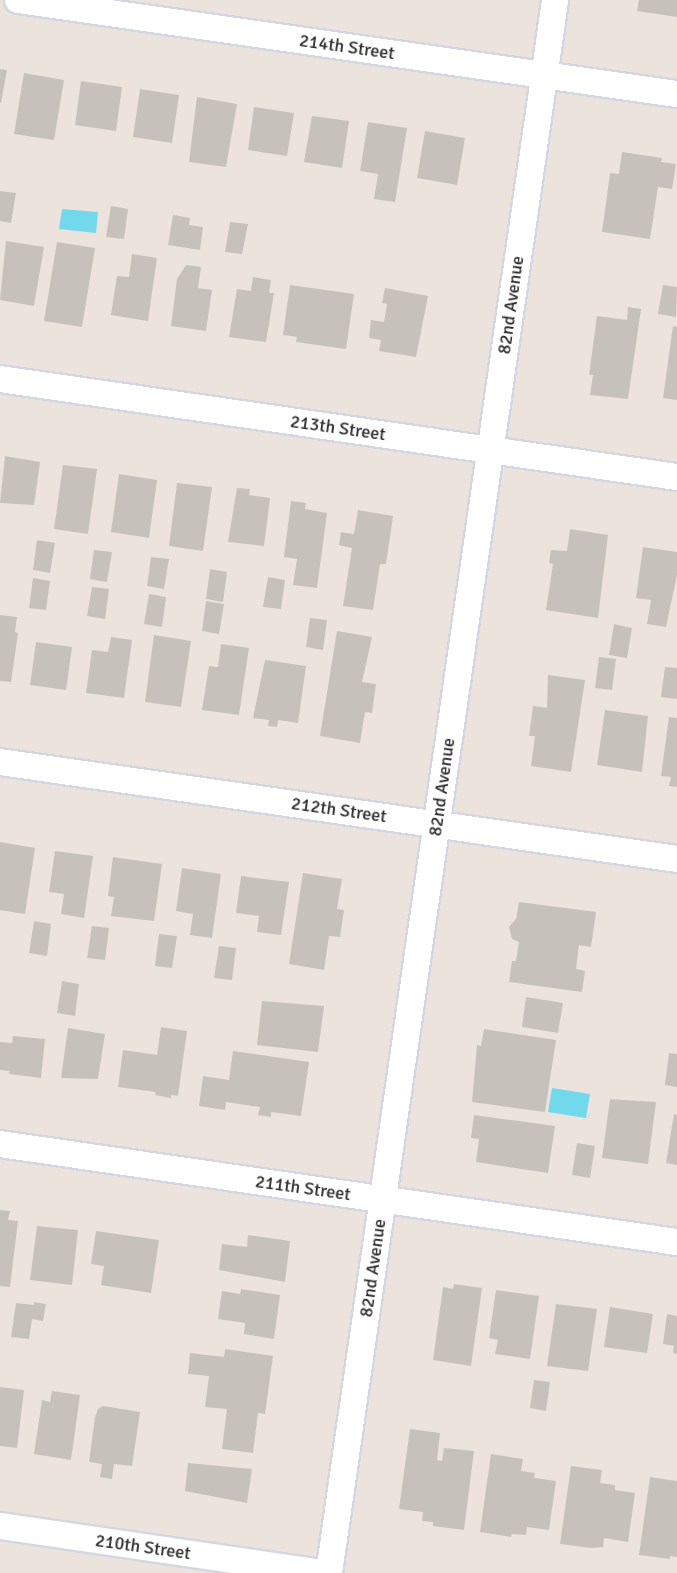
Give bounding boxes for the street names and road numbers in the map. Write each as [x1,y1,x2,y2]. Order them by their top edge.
street label: 214th Street [298,30,396,64]
street label: 82nd Avenue [493,254,529,356]
street label: 213th Street [289,411,387,445]
street label: 82nd Avenue [424,736,460,838]
street label: 212th Street [290,793,388,827]
street label: 211th Street [254,1171,352,1205]
street label: 82nd Avenue [355,1217,391,1319]
street label: 210th Street [94,1530,192,1564]

